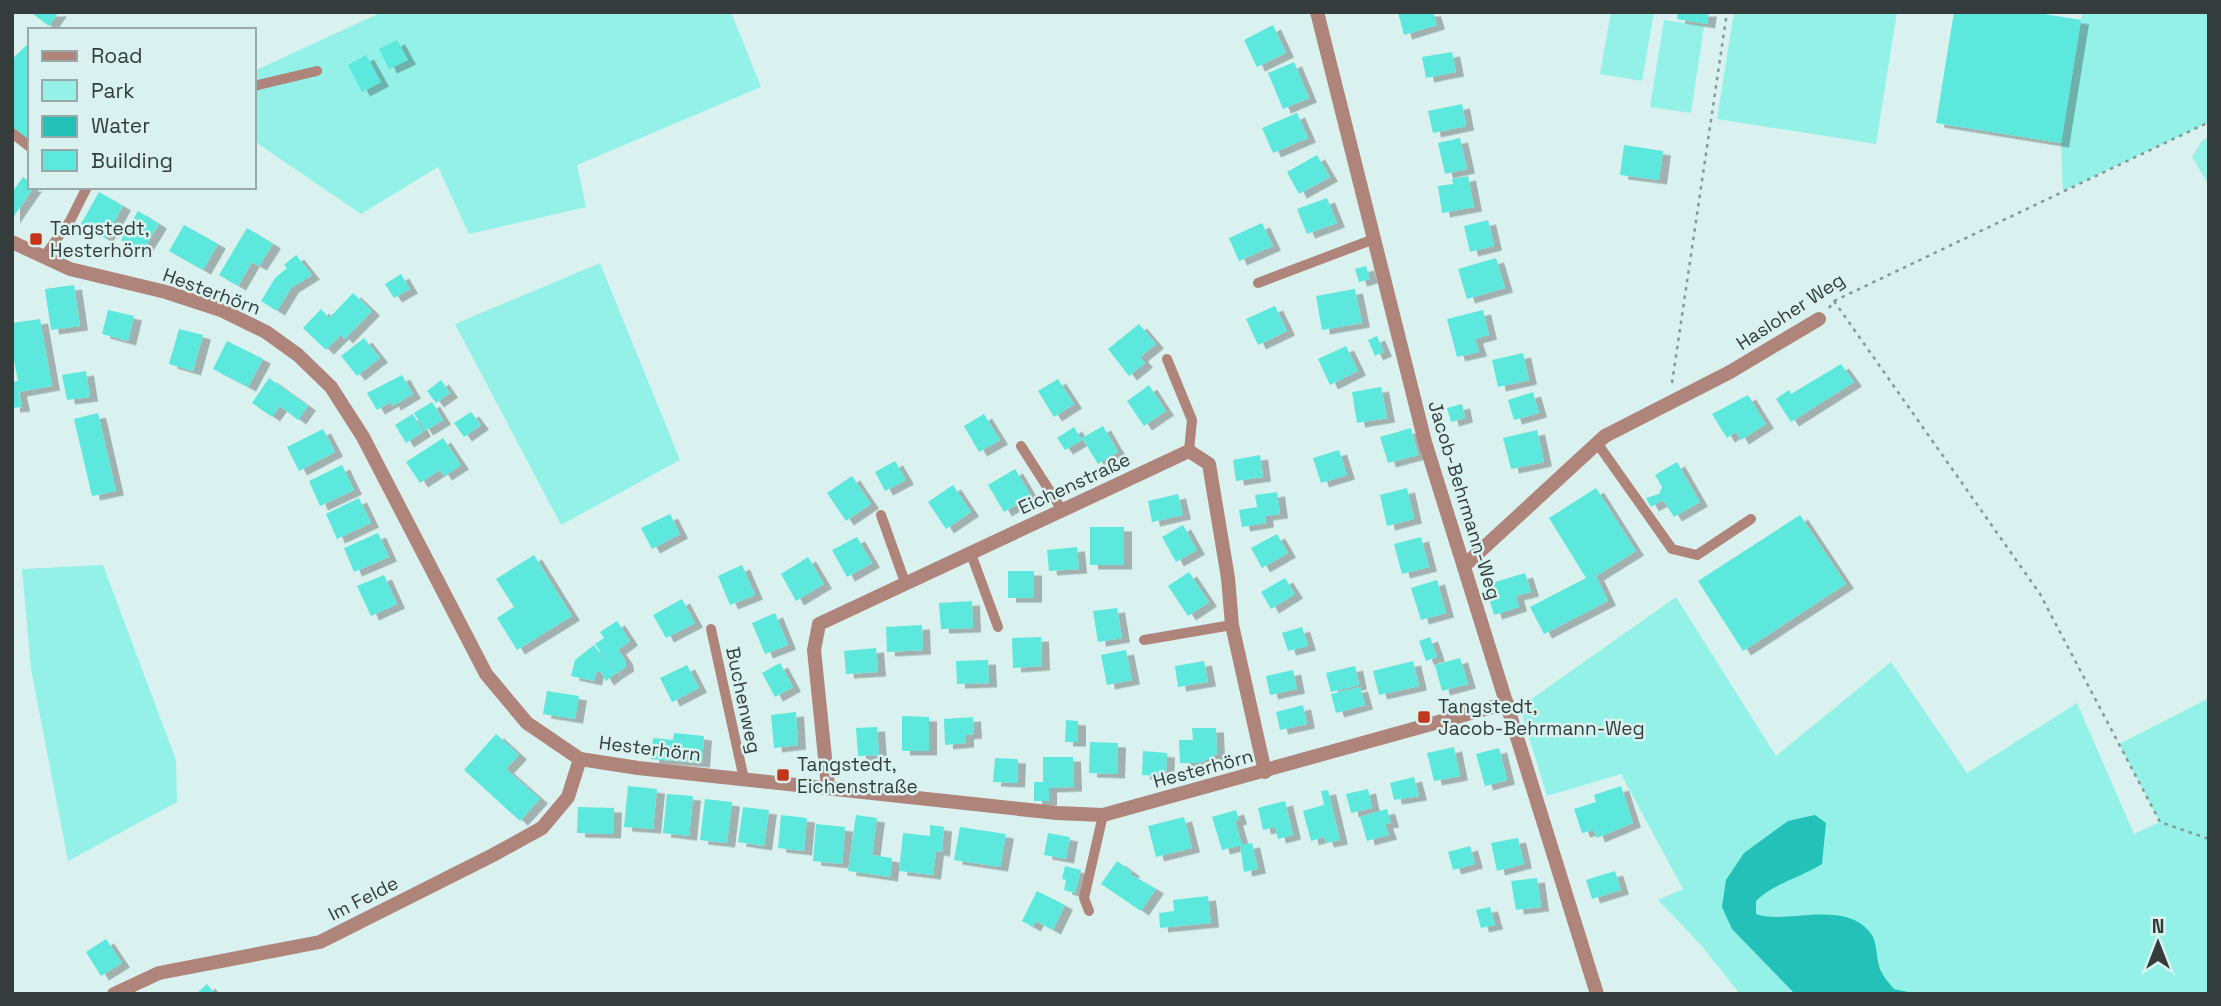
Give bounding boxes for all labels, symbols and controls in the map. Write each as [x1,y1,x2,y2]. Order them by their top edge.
legend [28,28,256,189]
text: Road [91,42,143,69]
text: Park [91,77,135,104]
text: Water [91,112,150,139]
text: Building [91,147,173,174]
place label: Tangstedt, Hesterhörn [50,216,153,263]
marker: Tangstedt, Hesterhörn [28,231,44,247]
street label: Hesterhörn [159,262,264,321]
street label: Hasloher Weg [1731,267,1849,356]
street label: Jacob-Behrmann-Weg [1422,398,1507,603]
street label: Eichenstraße [1014,447,1134,520]
street label: Buchenweg [720,644,767,756]
place label: Tangstedt, Jacob-Behrmann-Weg [1438,694,1645,741]
marker: Tangstedt, Jacob-Behrmann-Weg [1416,709,1432,725]
street label: Hesterhörn [598,730,702,767]
street label: Hesterhörn [1150,743,1256,794]
place label: Tangstedt, Eichenstraße [797,752,918,799]
marker: Tangstedt, Eichenstraße [775,767,791,783]
street label: Im Felde [324,870,402,927]
north arrow [2123,908,2193,978]
text: N [2152,914,2164,939]

